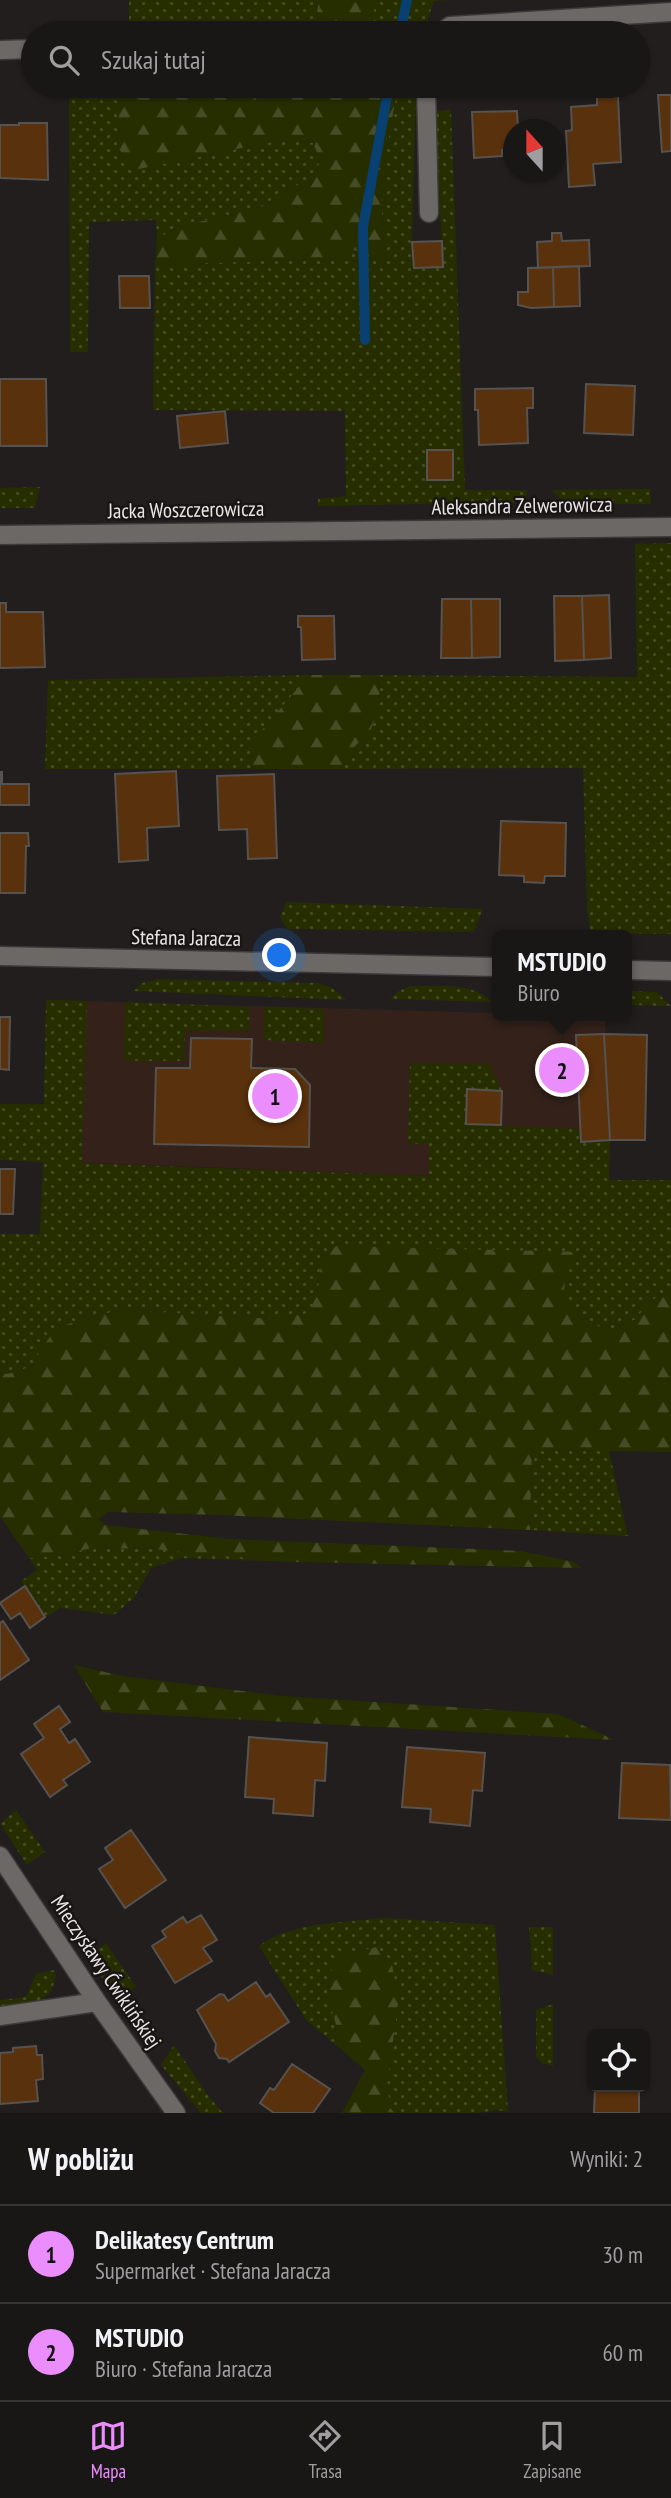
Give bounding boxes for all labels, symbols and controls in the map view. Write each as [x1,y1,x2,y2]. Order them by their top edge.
search box [21,21,650,98]
icon: search [45,41,83,79]
text: Szukaj tutaj [101,43,206,76]
north arrow [503,119,566,182]
street label: Aleksandra Zelwerowicza [431,490,613,521]
street label: Jacka Woszczerowicza [107,495,264,524]
street label: Stefana Jaracza [131,923,241,952]
popup [492,930,632,1021]
your location [262,938,296,972]
text: MSTUDIO [518,945,606,978]
text: Biuro [518,978,560,1007]
pin: 2 [539,1044,585,1096]
pin: 1 [252,1070,298,1122]
street label: Mieczysławy Ćwiklińskiej [45,1890,168,2054]
map controls [587,2029,650,2092]
button: locate [587,2029,650,2092]
text: W pobliżu [28,2139,134,2178]
text: Wyniki: 2 [570,2144,643,2173]
text: Delikatesy Centrum [95,2223,274,2256]
text: 1 [46,2240,57,2269]
text: 30 m [602,2240,643,2269]
text: Supermarket · Stefana Jaracza [95,2256,331,2285]
text: MSTUDIO [95,2321,184,2354]
text: 2 [46,2338,57,2367]
text: 60 m [602,2338,643,2367]
text: Biuro · Stefana Jaracza [95,2354,272,2383]
tab: Mapa [89,2417,127,2483]
tab: Trasa [306,2417,344,2483]
tab: Zapisane [523,2417,582,2483]

